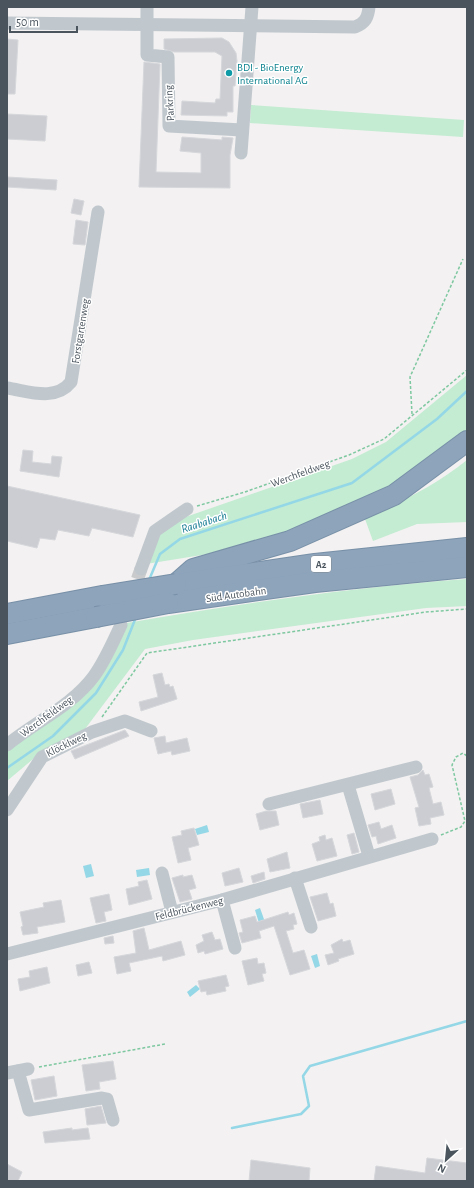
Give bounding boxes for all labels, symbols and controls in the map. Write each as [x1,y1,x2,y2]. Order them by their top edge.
scale bar [10,8,77,34]
text: 50 m [16,16,39,28]
place label: BDI - BioEnergy International AG [237,62,308,86]
marker: BDI - BioEnergy International AG [224,68,234,78]
street label: Parkring [163,84,176,121]
street label: Forstgartenweg [70,297,91,364]
street label: Werchfeldweg [269,457,332,489]
water label: Raababach [180,509,228,535]
road number: A2 [311,556,331,572]
street label: Süd Autobahn [205,585,267,604]
street label: Werchfeldweg [18,693,75,739]
street label: Klöcklweg [44,730,89,759]
street label: Feldbrückenweg [154,895,225,922]
north arrow [426,1140,466,1180]
text: N [436,1162,448,1175]

